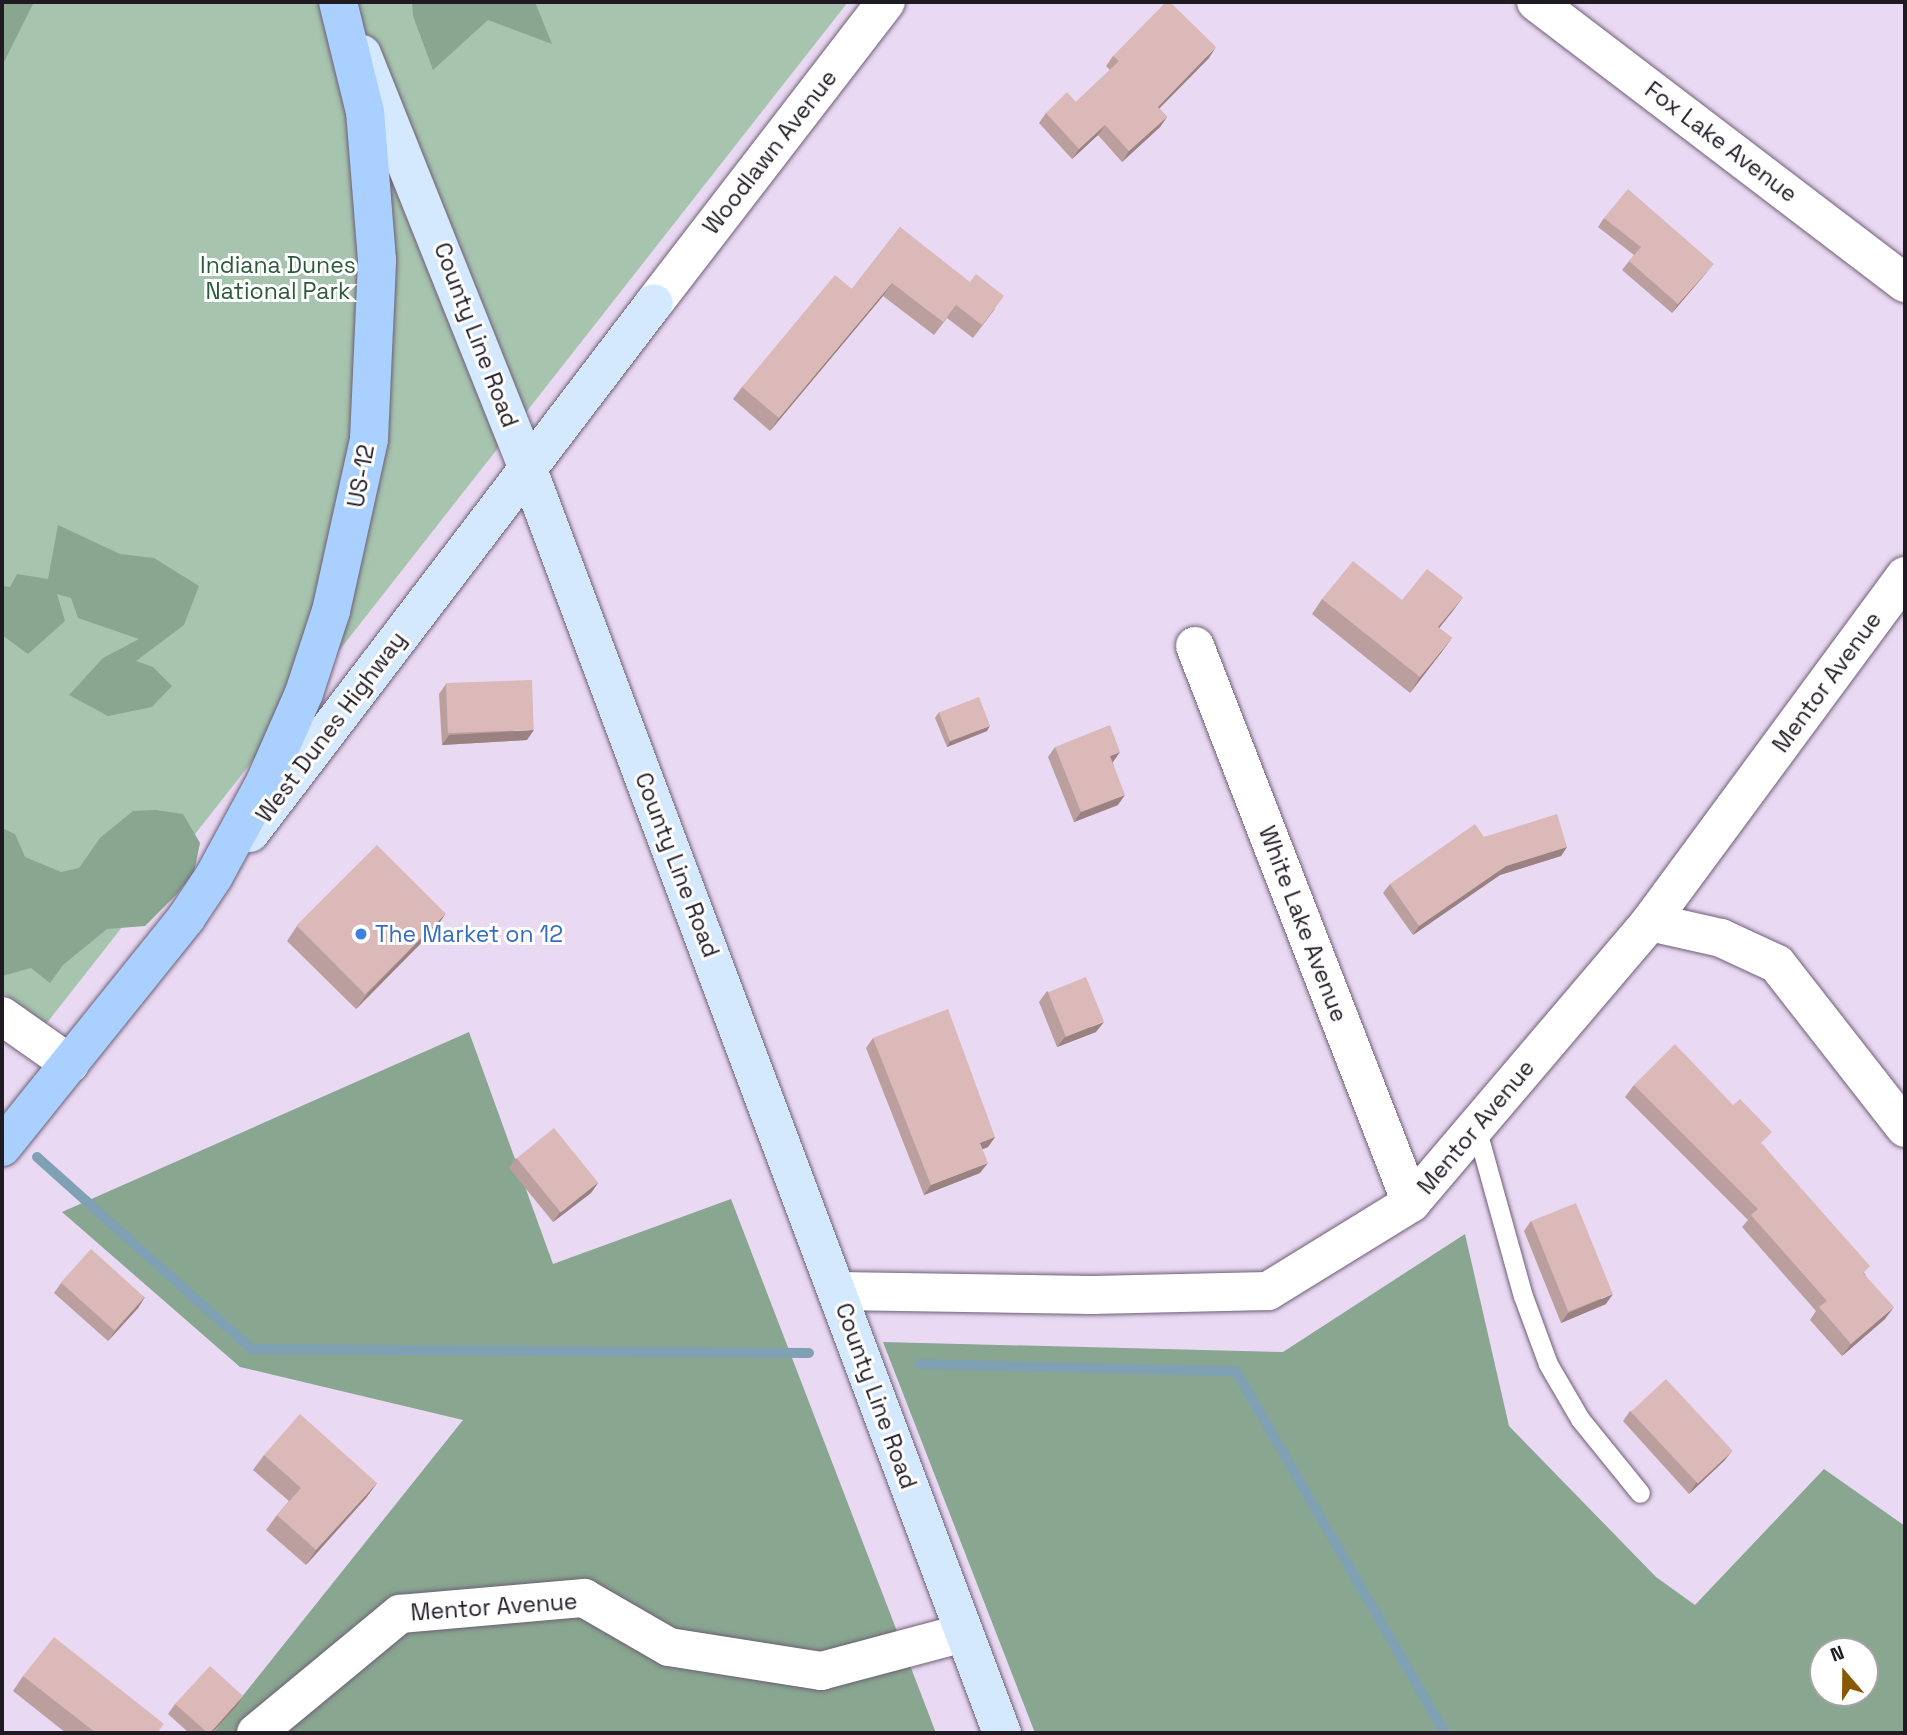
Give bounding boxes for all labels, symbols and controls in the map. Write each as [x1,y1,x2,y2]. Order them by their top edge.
street label: Woodlawn Avenue [697,64,843,240]
street label: Fox Lake Avenue [1639,76,1803,208]
street label: County Line Road [428,239,524,431]
park label: Indiana Dunes National Park [200,251,356,305]
street label: US-12 [342,442,380,510]
street label: Mentor Avenue [1767,606,1887,758]
street label: West Dunes Highway [250,626,412,828]
street label: County Line Road [629,769,725,961]
street label: White Lake Avenue [1253,822,1353,1026]
place label: The Market on 12 [375,920,563,948]
marker: The Market on 12 [353,926,369,942]
street label: Mentor Avenue [1412,1054,1540,1200]
street label: County Line Road [830,1299,922,1493]
street label: Mentor Avenue [410,1587,578,1627]
north arrow [1809,1637,1879,1707]
text: N [1827,1640,1848,1668]

